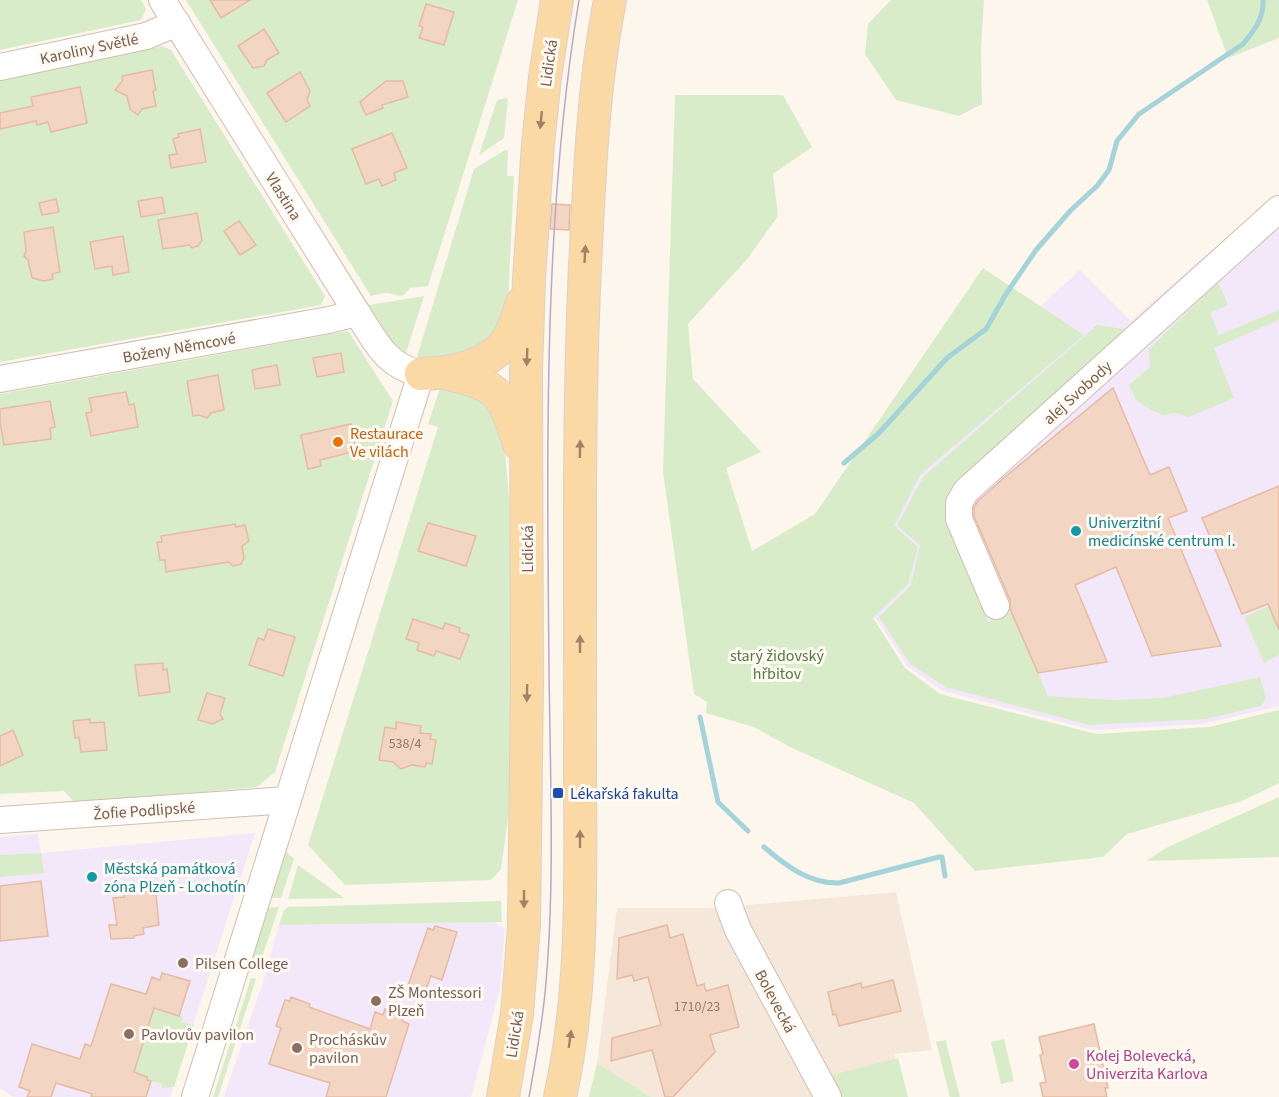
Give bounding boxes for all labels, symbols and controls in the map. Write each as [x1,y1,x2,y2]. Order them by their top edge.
street label: Karoliny Světlé [38,28,140,70]
street label: Lidická [535,38,563,88]
one-way arrow [536,111,546,130]
street label: Vlastina [260,168,307,225]
one-way arrow [581,244,590,263]
street label: Boženy Němcové [121,327,238,369]
one-way arrow [522,347,531,366]
street label: alej Svobody [1038,356,1117,430]
place label: Restaurace Ve vilách [350,423,423,463]
marker: Restaurace Ve vilách [331,435,345,449]
one-way arrow [575,439,585,458]
place label: Univerzitní medicínské centrum I. [1088,512,1235,552]
marker: Univerzitní medicínské centrum I. [1069,524,1083,538]
street label: Lidická [517,525,539,573]
one-way arrow [575,634,585,653]
park label: starý židovský hřbitov [730,645,824,685]
one-way arrow [522,684,531,703]
house number: 538/4 [389,734,421,754]
place label: Lékařská fakulta [570,783,679,805]
marker: Lékařská fakulta [551,786,565,800]
street label: Žofie Podlipské [92,796,196,826]
one-way arrow [575,829,585,848]
place label: Městská památková zóna Plzeň - Lochotín [104,858,246,898]
marker: Městská památková zóna Plzeň - Lochotín [85,870,99,884]
one-way arrow [519,890,529,909]
place label: Pilsen College [195,953,288,975]
marker: Pilsen College [176,956,190,970]
street label: Bolevecká [749,966,801,1037]
place label: ZŠ Montessori Plzeň [388,982,482,1022]
marker: ZŠ Montessori Plzeň [369,994,383,1008]
house number: 1710/23 [674,997,720,1017]
street label: Lidická [500,1009,530,1059]
place label: Pavlovův pavilon [141,1024,254,1046]
marker: Pavlovův pavilon [122,1027,136,1041]
place label: Procháskův pavilon [309,1029,387,1069]
one-way arrow [566,1030,575,1049]
marker: Procháskův pavilon [290,1041,304,1055]
place label: Kolej Bolevecká, Univerzita Karlova [1086,1045,1208,1085]
marker: Kolej Bolevecká, Univerzita Karlova [1067,1057,1081,1071]

